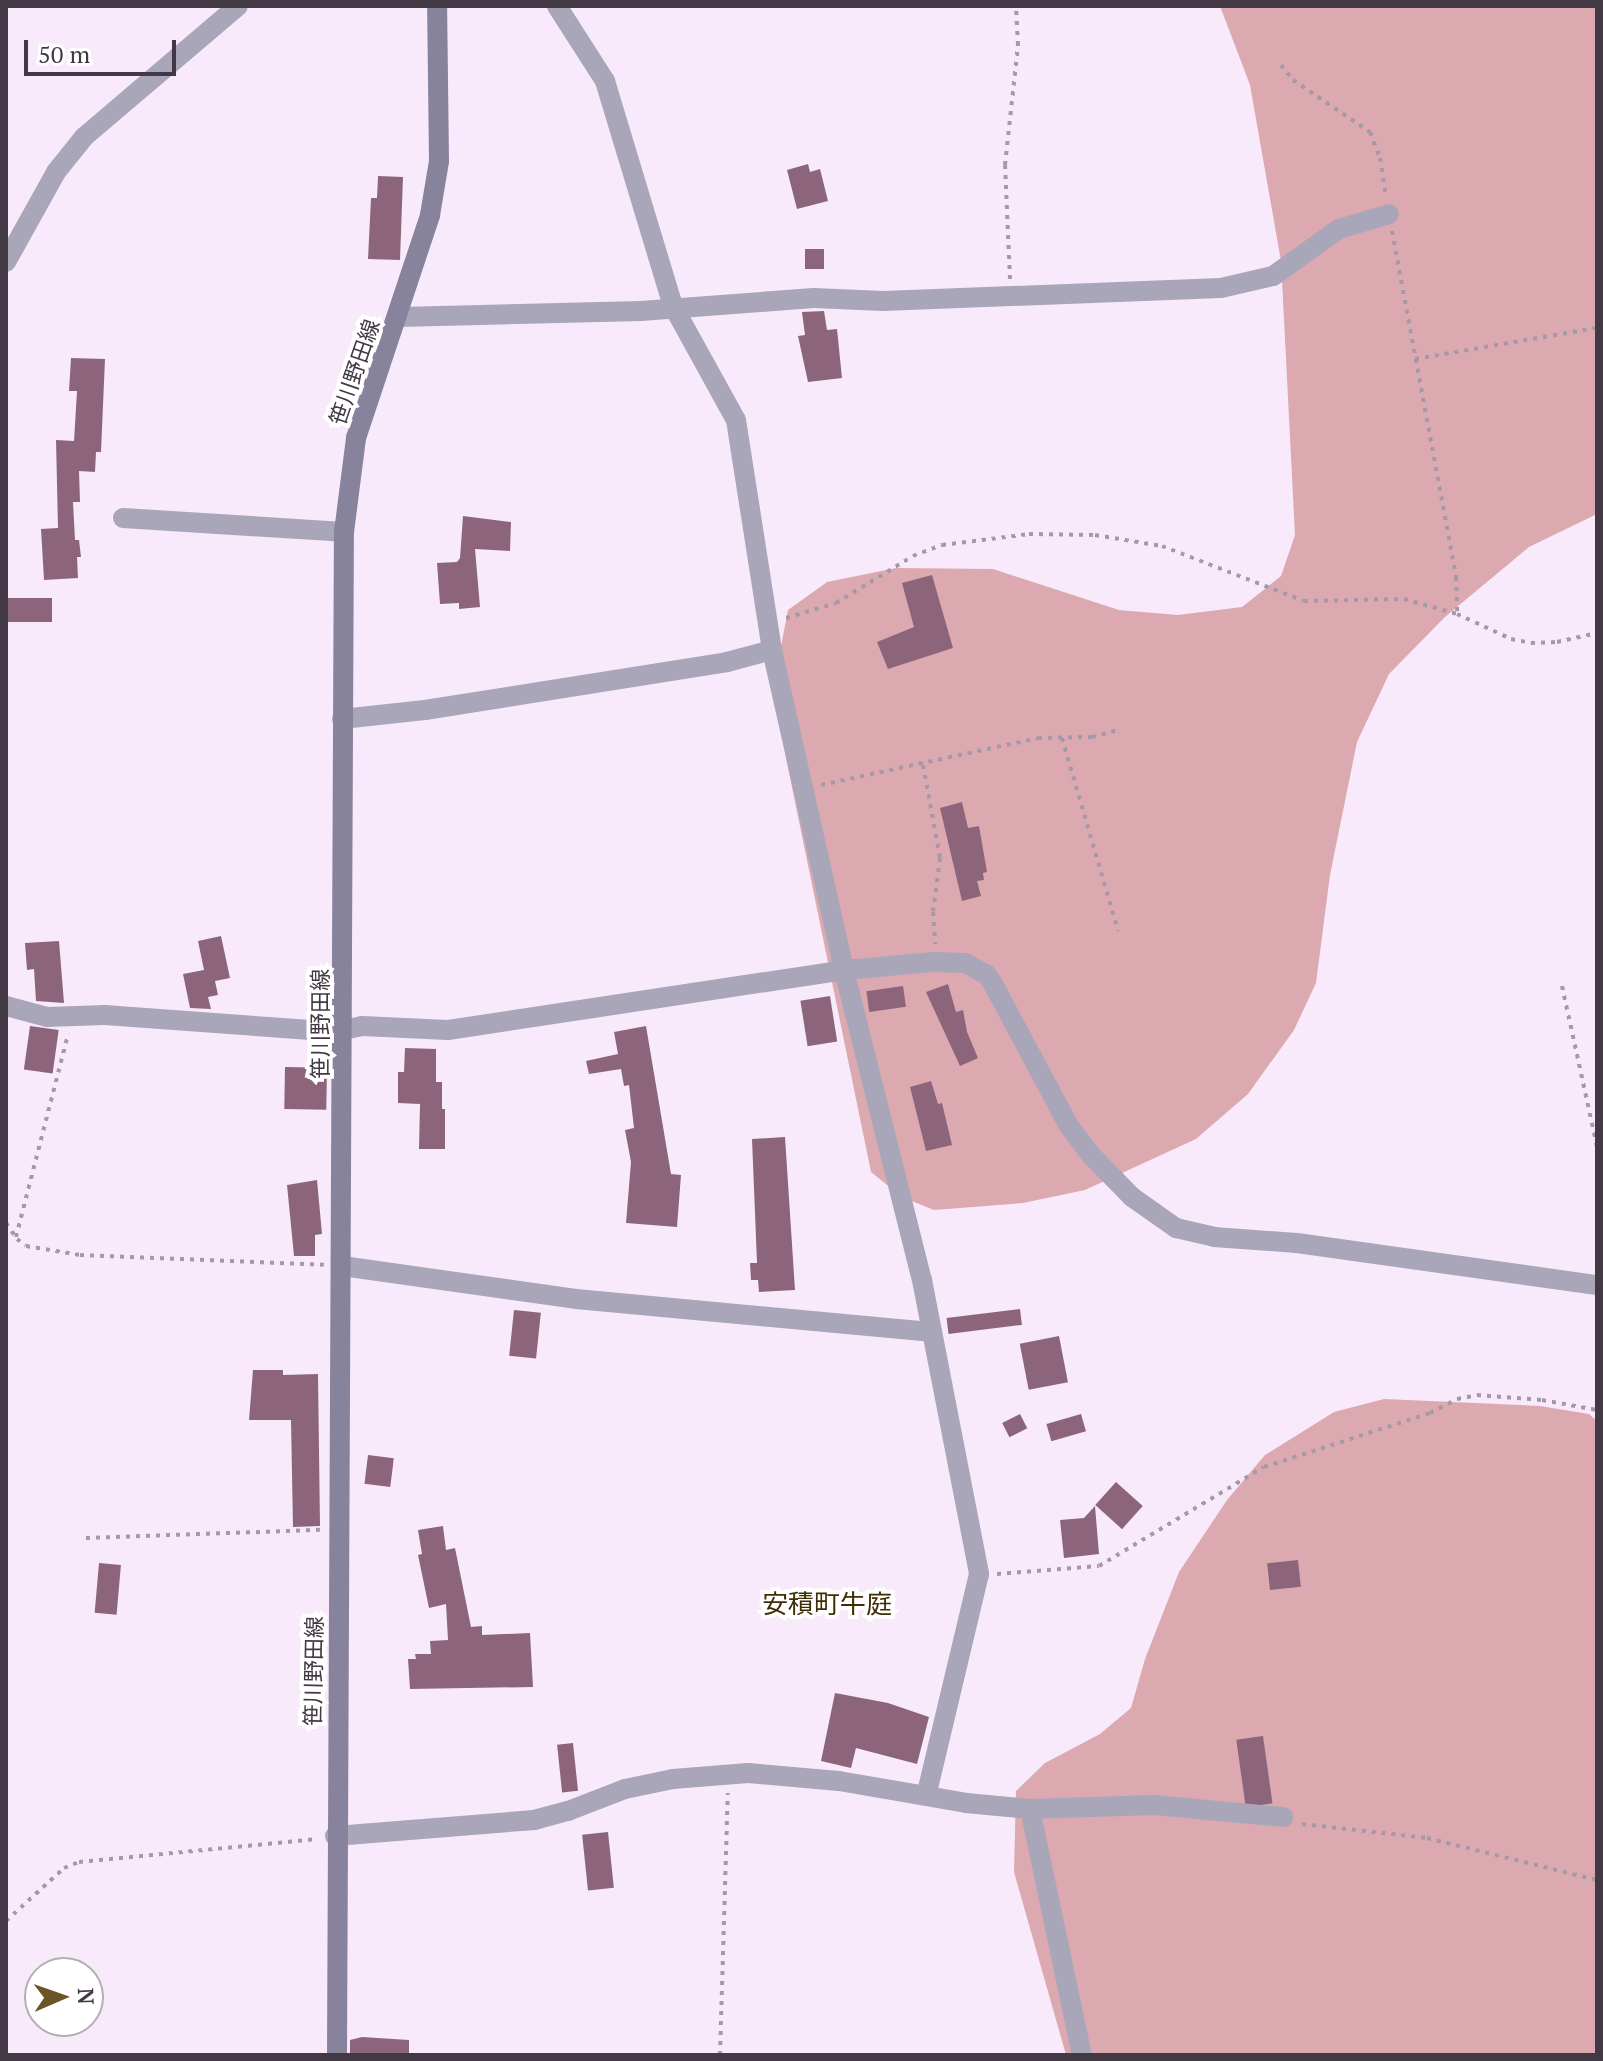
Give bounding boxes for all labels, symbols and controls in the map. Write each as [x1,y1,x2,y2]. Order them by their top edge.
scale bar [28,24,180,74]
text: 50 m [38,38,90,70]
street label: 笹川野田線 [324,316,384,428]
street label: 笹川野田線 [307,969,333,1079]
district label: 安積町牛庭 [762,1588,892,1620]
street label: 笹川野田線 [299,1616,327,1726]
north arrow [24,1957,104,2037]
text: N [72,1987,101,2005]

